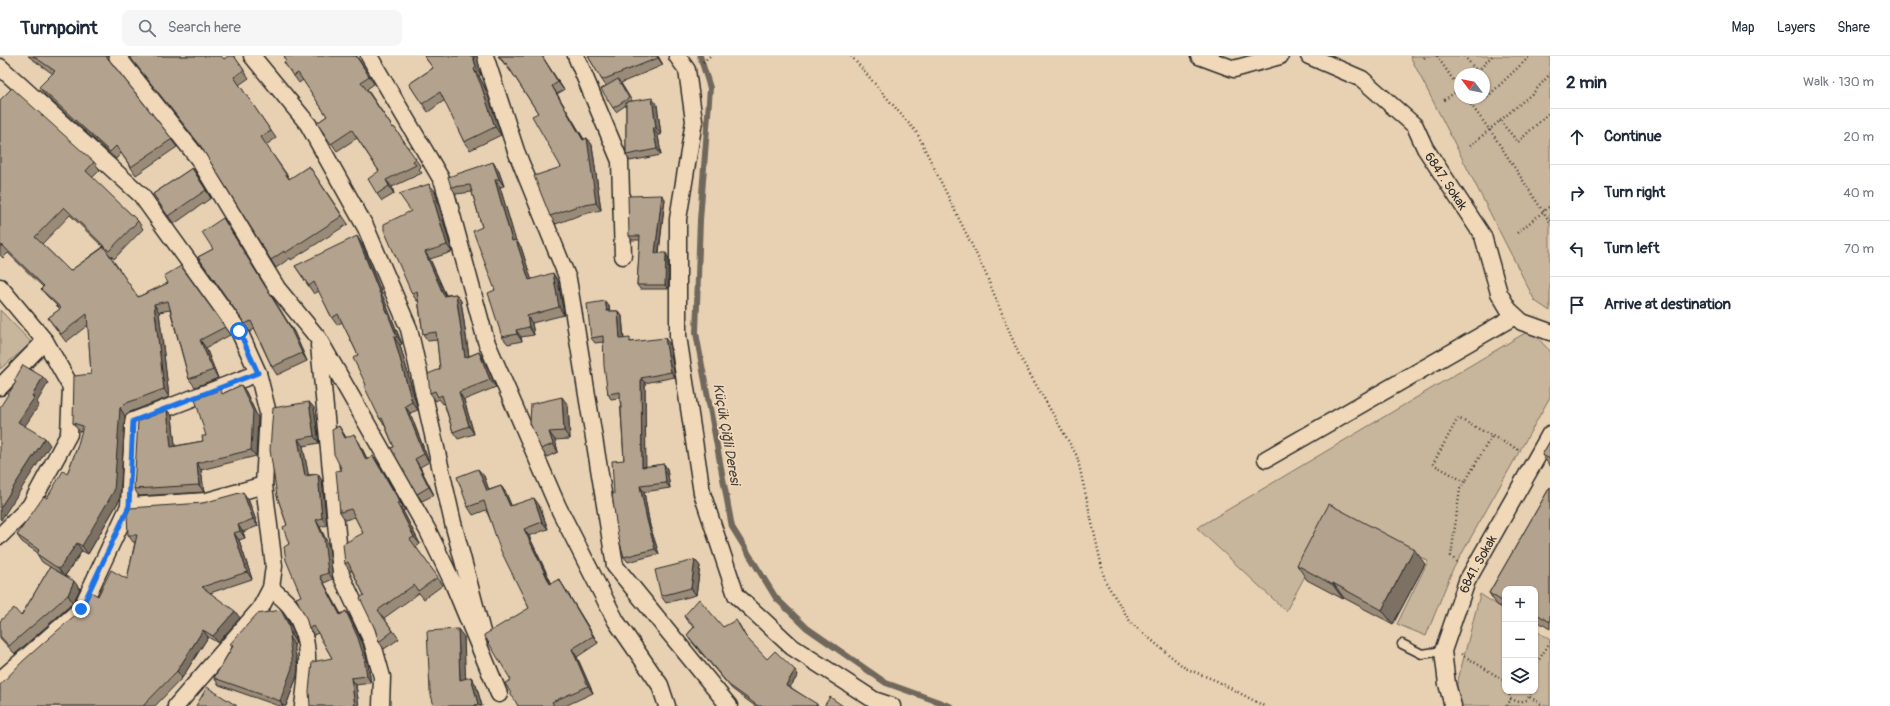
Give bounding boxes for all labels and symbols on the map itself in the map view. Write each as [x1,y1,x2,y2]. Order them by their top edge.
north arrow [1454,68,1490,104]
street label: 6847. Sokak [1421,149,1471,214]
route start [230,322,248,340]
water label: Küçük Çiğli Deresi [709,382,744,489]
street label: 6841. Sokak [1456,532,1501,595]
route end [72,600,90,618]

